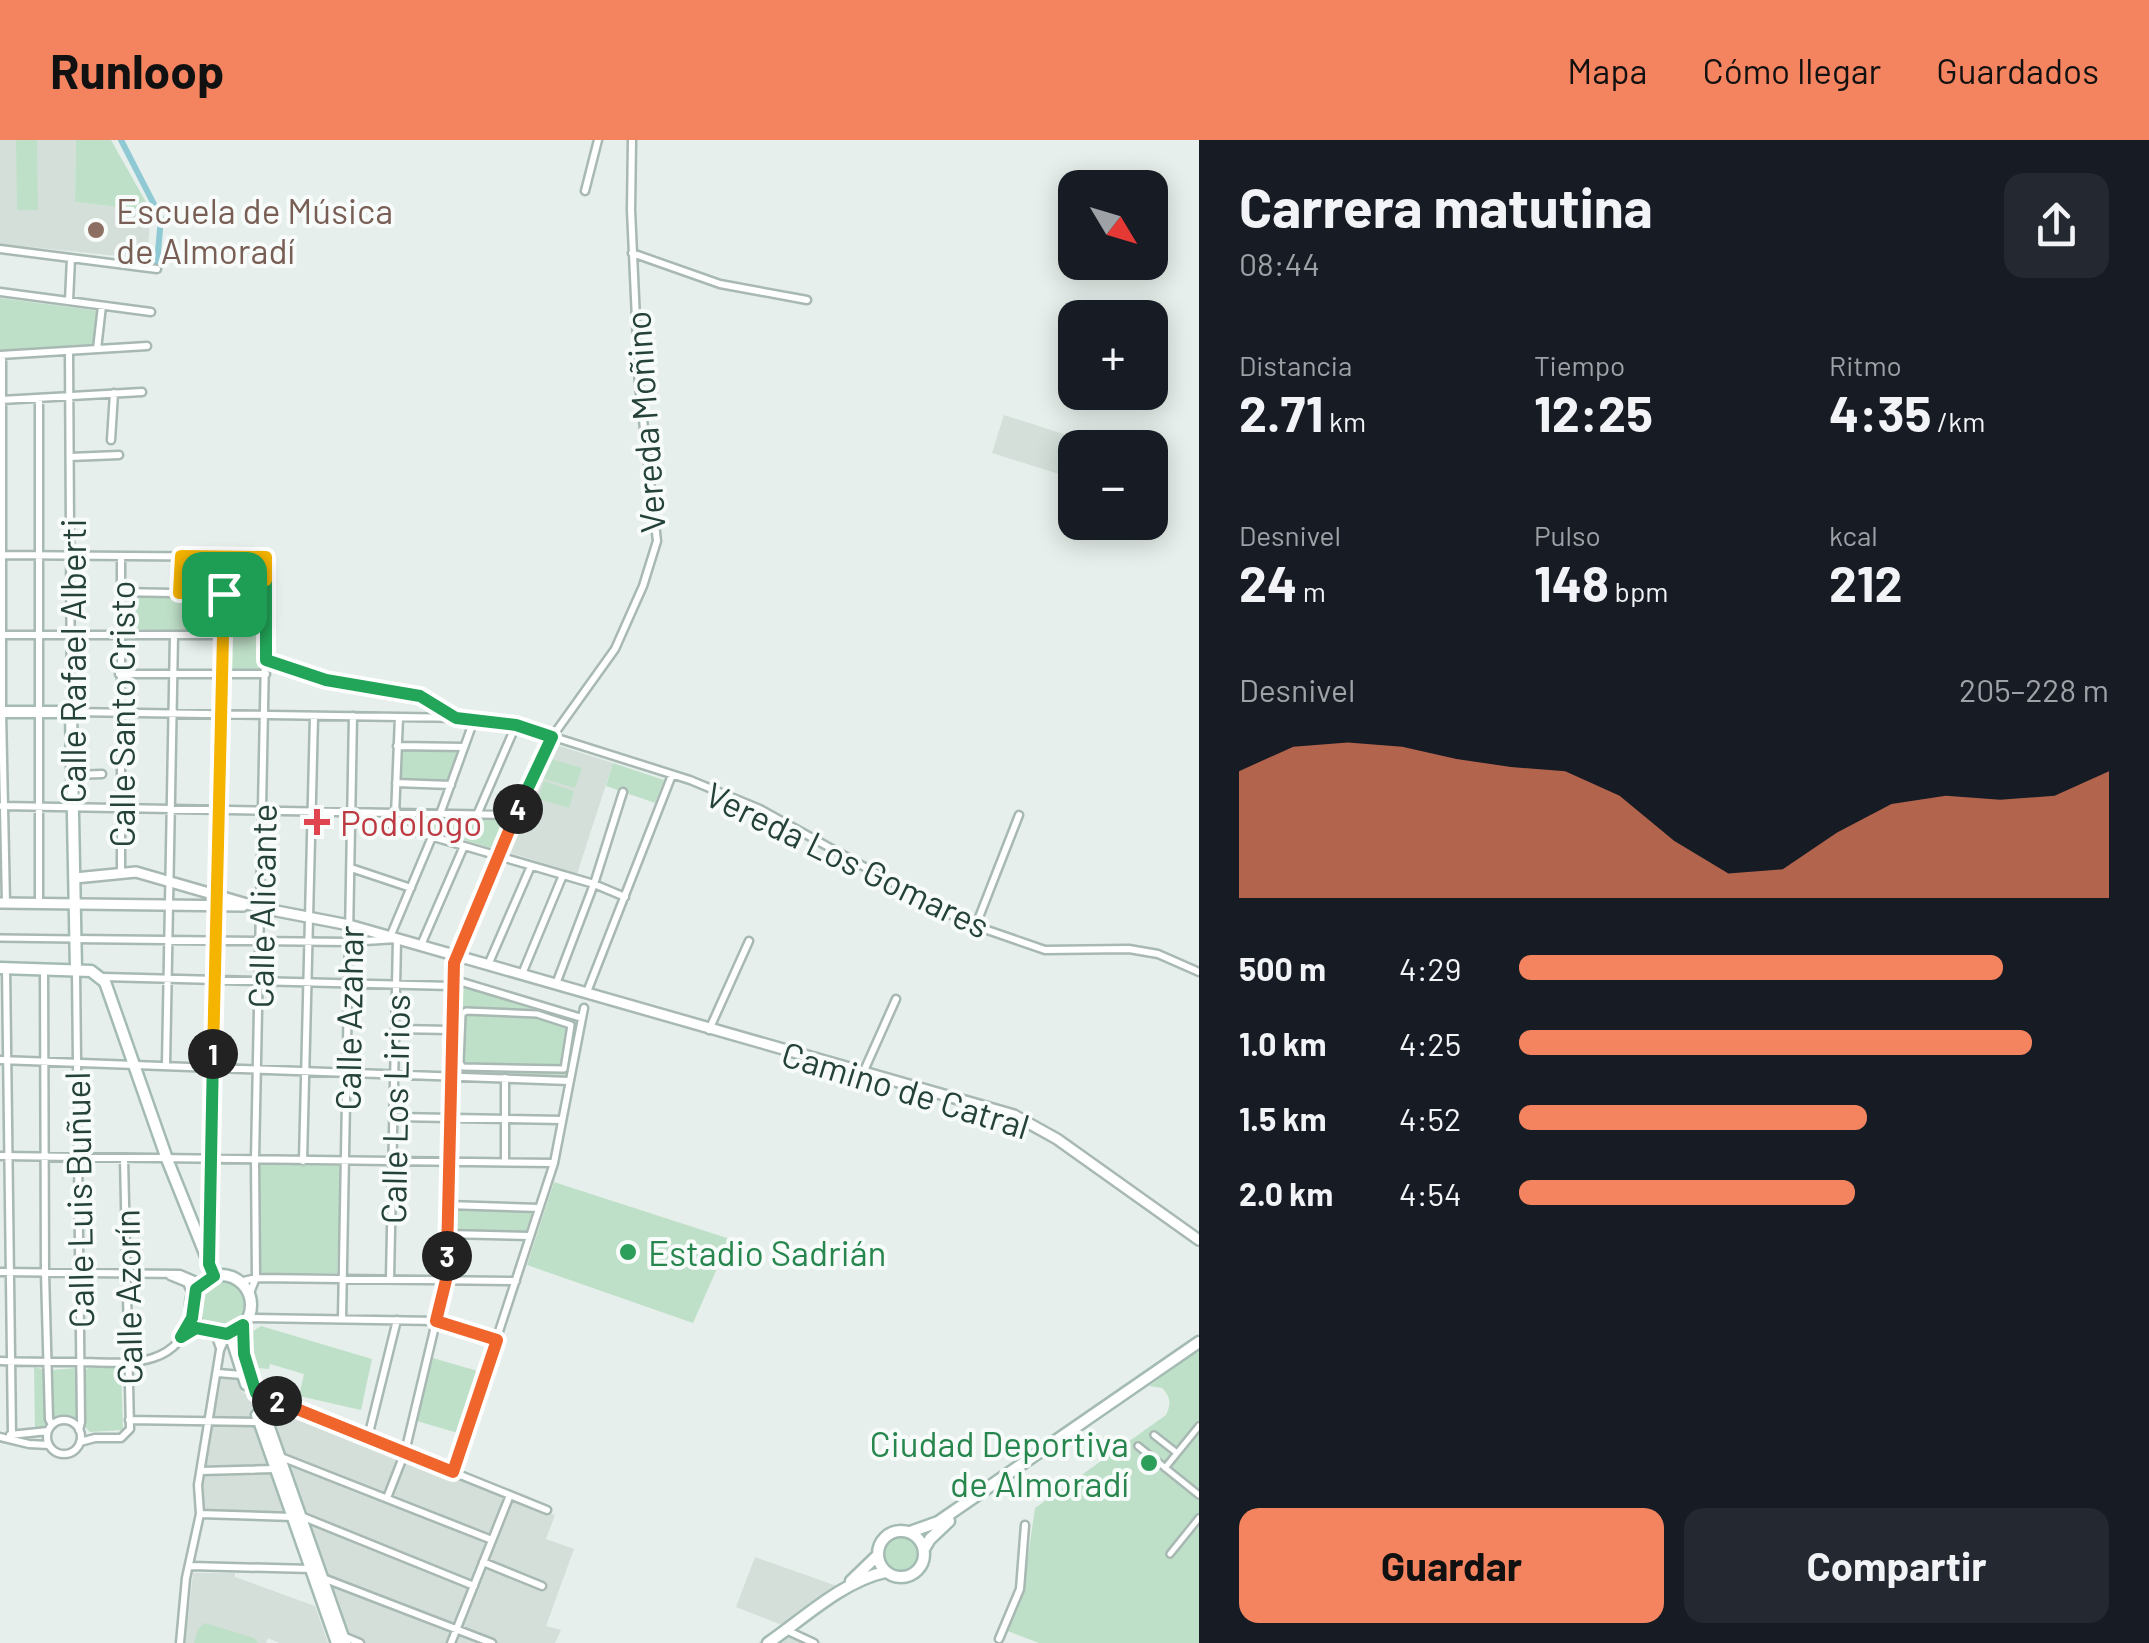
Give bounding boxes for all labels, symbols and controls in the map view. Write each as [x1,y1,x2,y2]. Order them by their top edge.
text: Runloop [50,41,224,99]
text: Mapa [1567,49,1647,91]
text: Cómo llegar [1702,49,1881,91]
text: Guardados [1936,49,2099,91]
north arrow [1058,170,1168,280]
map controls [1058,170,1168,540]
text: Carrera matutina [1239,173,1653,239]
button: share [2004,173,2109,278]
place label: Escuela de Música de Almoradí [116,189,393,271]
marker: Escuela de Música de Almoradí [85,219,107,241]
text: 08:44 [1239,244,1320,282]
button: + [1058,300,1168,410]
street label: Vereda Moñino [615,310,673,534]
text: Distancia [1239,348,1352,382]
text: Tiempo [1534,348,1625,382]
text: Ritmo [1829,348,1902,382]
text: 2.71 [1239,382,1323,442]
text: 12:25 [1534,382,1653,442]
text: 4:35 [1829,382,1931,442]
text: km [1323,404,1366,438]
text: /km [1931,404,1985,438]
button: − [1058,430,1168,540]
text: Desnivel [1239,518,1341,552]
text: Pulso [1534,518,1601,552]
text: kcal [1829,518,1878,552]
street label: Calle Rafael Alberti [51,519,93,803]
pin [182,552,267,637]
text: 24 [1239,552,1297,612]
text: 148 [1534,552,1609,612]
text: 212 [1829,552,1902,612]
icon: arrive [197,567,252,622]
text: m [1297,574,1326,608]
text: bpm [1609,574,1669,608]
street label: Calle Santo Cristo [100,580,142,848]
text: Desnivel [1239,670,1355,708]
text: 205–228 m [1959,670,2109,708]
street label: Vereda Los Gomares [699,772,997,946]
pin: 4 [493,784,543,834]
text: 4 [510,792,526,826]
place label: Podologo [340,801,482,843]
street label: Calle Alicante [238,803,284,1009]
marker: Podologo [304,809,330,835]
street label: Calle Azahar [325,925,371,1111]
text: 500 m [1239,949,1326,987]
text: 4:29 [1399,949,1461,987]
street label: Calle Los Lirios [371,994,417,1224]
text: 1.0 km [1239,1024,1327,1062]
text: 4:25 [1399,1024,1461,1062]
pin: 1 [188,1029,238,1079]
street label: Camino de Catral [777,1031,1035,1147]
text: 1 [208,1037,218,1071]
street label: Calle Luis Buñuel [55,1071,101,1329]
text: 1.5 km [1239,1099,1326,1137]
text: 4:52 [1399,1099,1461,1137]
text: 2.0 km [1239,1174,1333,1212]
text: 4:54 [1399,1174,1462,1212]
street label: Calle Azorín [104,1209,150,1385]
pin: 3 [422,1231,472,1281]
place label: Estadio Sadrián [648,1231,886,1273]
text: 3 [439,1239,455,1273]
marker: Estadio Sadrián [617,1241,639,1263]
pin: 2 [252,1376,302,1426]
text: 2 [269,1384,285,1418]
place label: Ciudad Deportiva de Almoradí [870,1422,1129,1504]
marker: Ciudad Deportiva de Almoradí [1138,1452,1160,1474]
button: Guardar [1239,1508,1664,1623]
button: Compartir [1684,1508,2109,1623]

